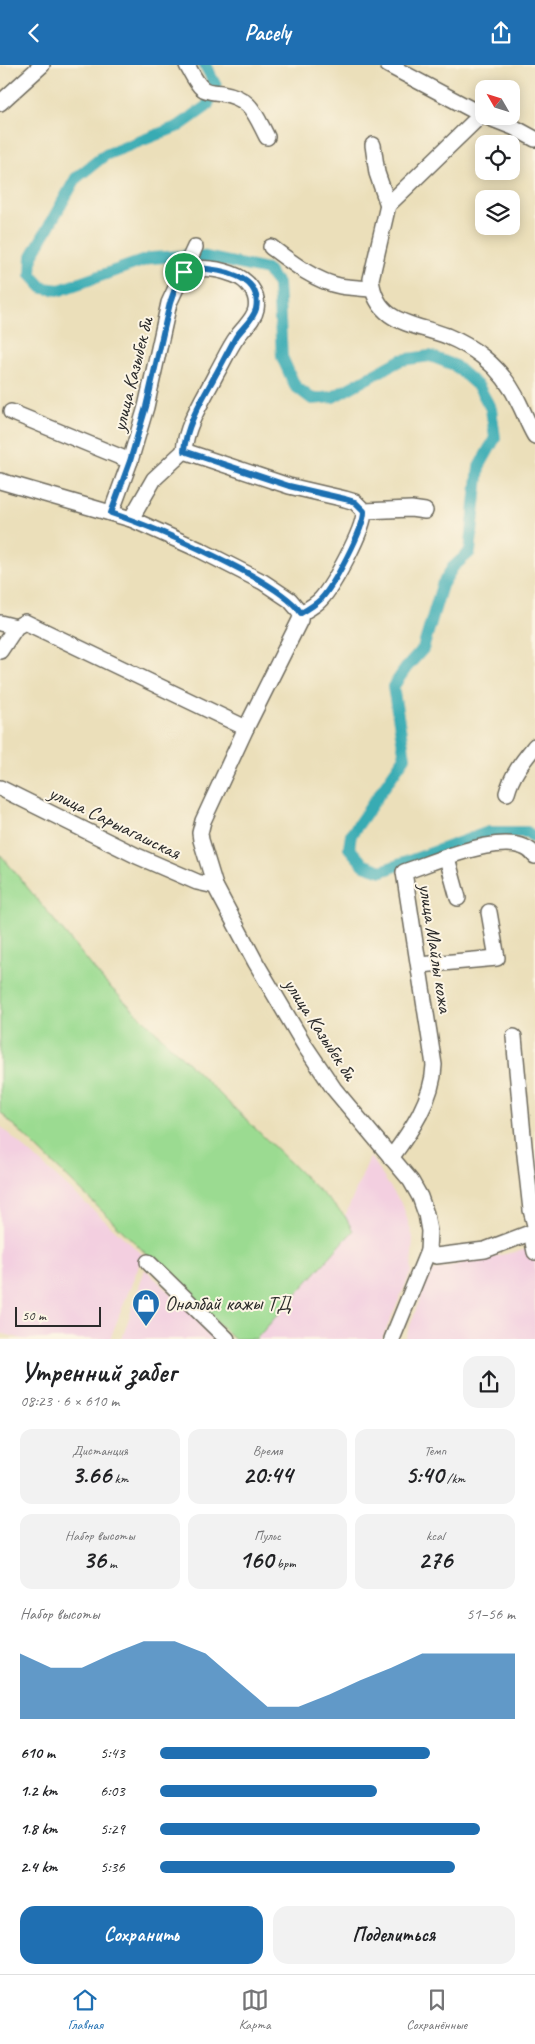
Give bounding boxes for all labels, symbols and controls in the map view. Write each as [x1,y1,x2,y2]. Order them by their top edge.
icon: back [20,19,48,47]
text: Pacely [244,19,291,47]
icon: share [487,19,515,47]
north arrow [475,80,520,125]
map controls [475,80,520,235]
button: locate [475,135,520,180]
button: layers [475,190,520,235]
pin [163,251,205,293]
icon: arrive [170,258,198,286]
street label: улица Казыбек би [106,313,159,435]
street label: улица Сарыагашская [44,779,185,865]
street label: улица Майлы кожа [413,881,458,1016]
street label: улица Казыбек би [278,973,363,1086]
shop icon: Оналбай кажы ТД [131,1288,161,1327]
place label: Оналбай кажы ТД [165,1291,292,1316]
scale bar [15,1304,101,1327]
text: 50 m [22,1307,46,1324]
text: Утренний забег [20,1354,176,1389]
button: share [463,1356,515,1408]
text: 08:23 · 6 × 610 m [20,1391,119,1411]
text: Дистанция [72,1442,128,1459]
text: Время [253,1442,282,1459]
text: Темп [424,1442,446,1459]
text: 3.66 [71,1459,111,1491]
text: 20:44 [243,1459,292,1491]
text: 5:40 [405,1459,443,1491]
text: km [111,1470,128,1487]
text: /km [443,1470,465,1487]
text: Набор высоты [65,1527,135,1544]
text: Пульс [254,1527,281,1544]
text: kcal [426,1527,444,1544]
text: 36 [83,1544,106,1576]
text: 160 [239,1544,273,1576]
text: 276 [418,1544,452,1576]
text: m [106,1555,117,1572]
text: bpm [273,1555,296,1572]
text: Набор высоты [20,1604,99,1624]
text: 51–56 m [466,1604,515,1624]
text: 610 m [20,1743,55,1763]
text: 5:43 [100,1743,125,1763]
text: 1.2 km [20,1781,57,1801]
text: 6:03 [100,1781,125,1801]
text: 1.8 km [20,1819,57,1839]
text: 5:29 [100,1819,125,1839]
text: 2.4 km [20,1857,57,1877]
text: 5:36 [100,1857,125,1877]
button: Сохранить [20,1906,263,1964]
button: Поделиться [273,1906,515,1964]
tab: Главная [68,1986,103,2033]
tab: Карта [239,1986,271,2033]
tab: Сохранённые [406,1986,467,2033]

